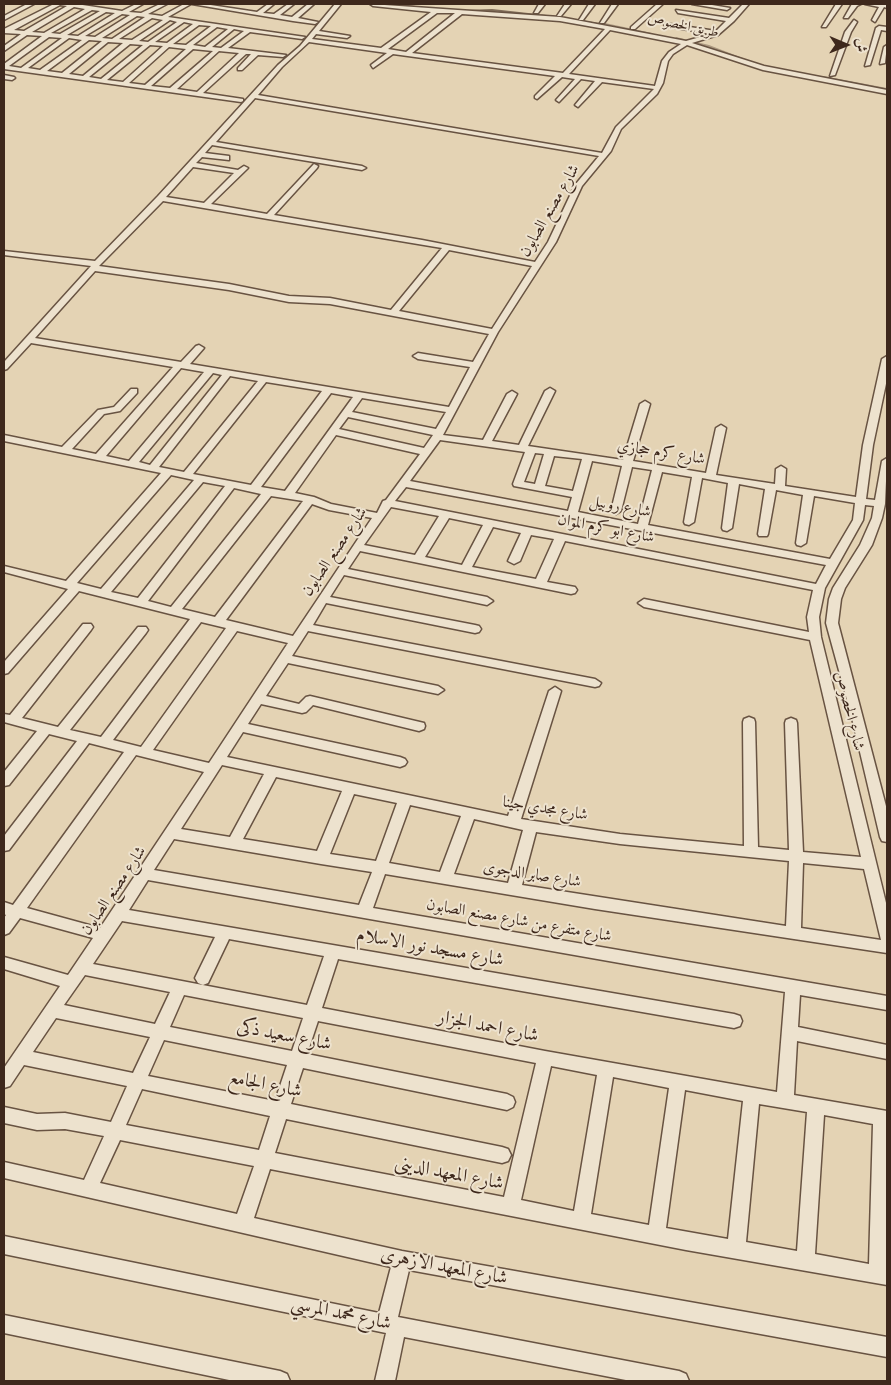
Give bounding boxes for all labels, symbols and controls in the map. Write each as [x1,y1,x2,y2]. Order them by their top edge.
street label: طريق الخصوص [646,10,720,42]
north arrow [821,20,871,70]
text: ش [853,38,870,52]
street label: شارع مصنع الصابون [516,161,584,261]
street label: شارع كرم حجازي [616,437,706,469]
street label: شارع روبيل [588,492,652,522]
street label: شارع مصنع الصابون [298,504,372,600]
street label: شارع ابو كرم الموان [556,510,656,548]
street label: شارع الخصوص [830,669,868,753]
street label: شارع مجدي جينا [501,793,589,825]
street label: شارع مصنع الصابون [77,843,151,939]
street label: شارع صابر الدجوى [482,858,582,892]
street label: شارع متفرع من شارع مصنع الصابون [425,895,613,947]
street label: شارع مسجد نور الاسلام [355,924,505,972]
street label: شارع احمد الجزار [436,1006,540,1048]
street label: شارع سعيد ذكى [235,1016,333,1056]
street label: شارع الجامع [226,1067,304,1103]
street label: شارع المعهد الدينى [392,1152,506,1196]
street label: شارع المعهد الازهرى [379,1244,509,1290]
street label: شارع محمد المرسي [289,1292,393,1336]

